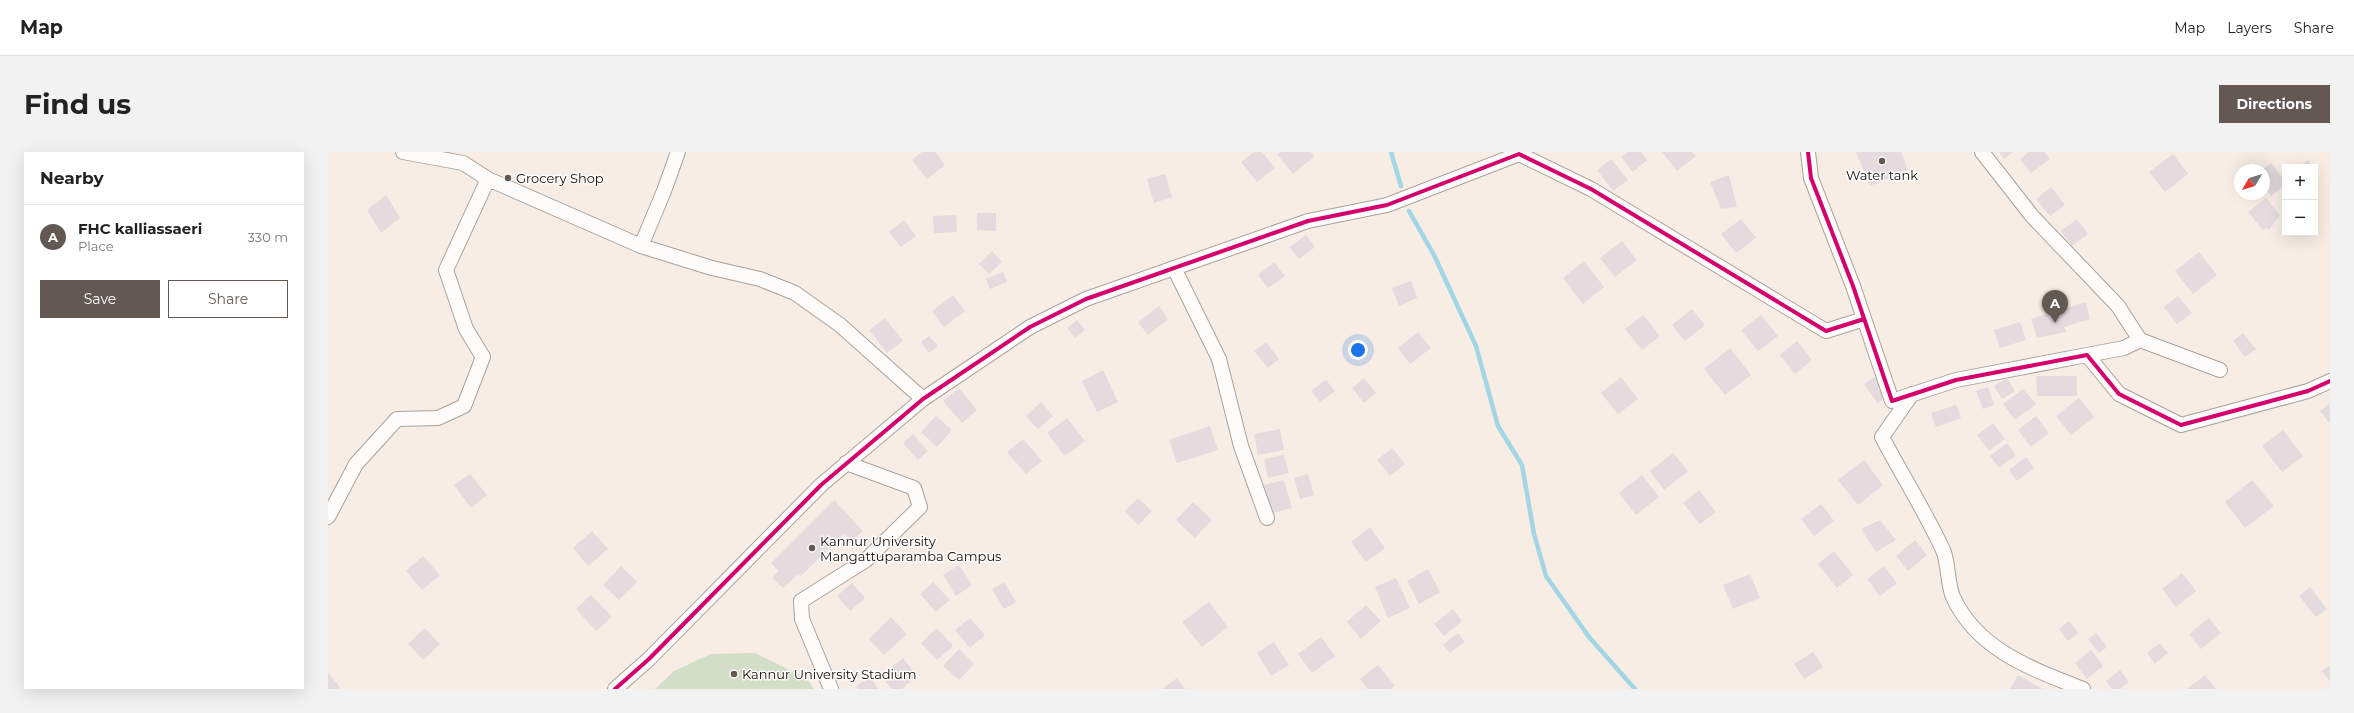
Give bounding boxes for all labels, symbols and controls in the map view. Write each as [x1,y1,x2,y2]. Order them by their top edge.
text: Map [20,16,63,39]
text: Map [2174,19,2205,37]
text: Layers [2227,19,2272,37]
text: Share [2294,19,2334,37]
button: Directions [2219,85,2330,123]
text: Find us [24,87,131,121]
marker: Water tank [1877,156,1887,166]
north arrow [2234,164,2270,200]
map controls [2282,164,2318,236]
button: + [2282,164,2318,200]
place label: Water tank [1846,167,1918,183]
text: Nearby [40,168,104,188]
place label: Grocery Shop [516,170,604,186]
marker: Grocery Shop [503,173,513,183]
button: − [2282,200,2318,236]
text: FHC kalliassaeri [78,219,202,238]
text: A [48,229,58,245]
text: 330 m [248,229,288,245]
text: Place [78,238,114,254]
button: Save [40,280,160,318]
button: Share [168,280,288,318]
pin: A [2042,290,2068,323]
your location [1348,340,1368,360]
place label: Kannur University Mangattuparamba Campus [820,533,1001,564]
marker: Kannur University Mangattuparamba Campus [807,543,817,553]
place label: Kannur University Stadium [742,666,917,682]
marker: Kannur University Stadium [729,669,739,679]

